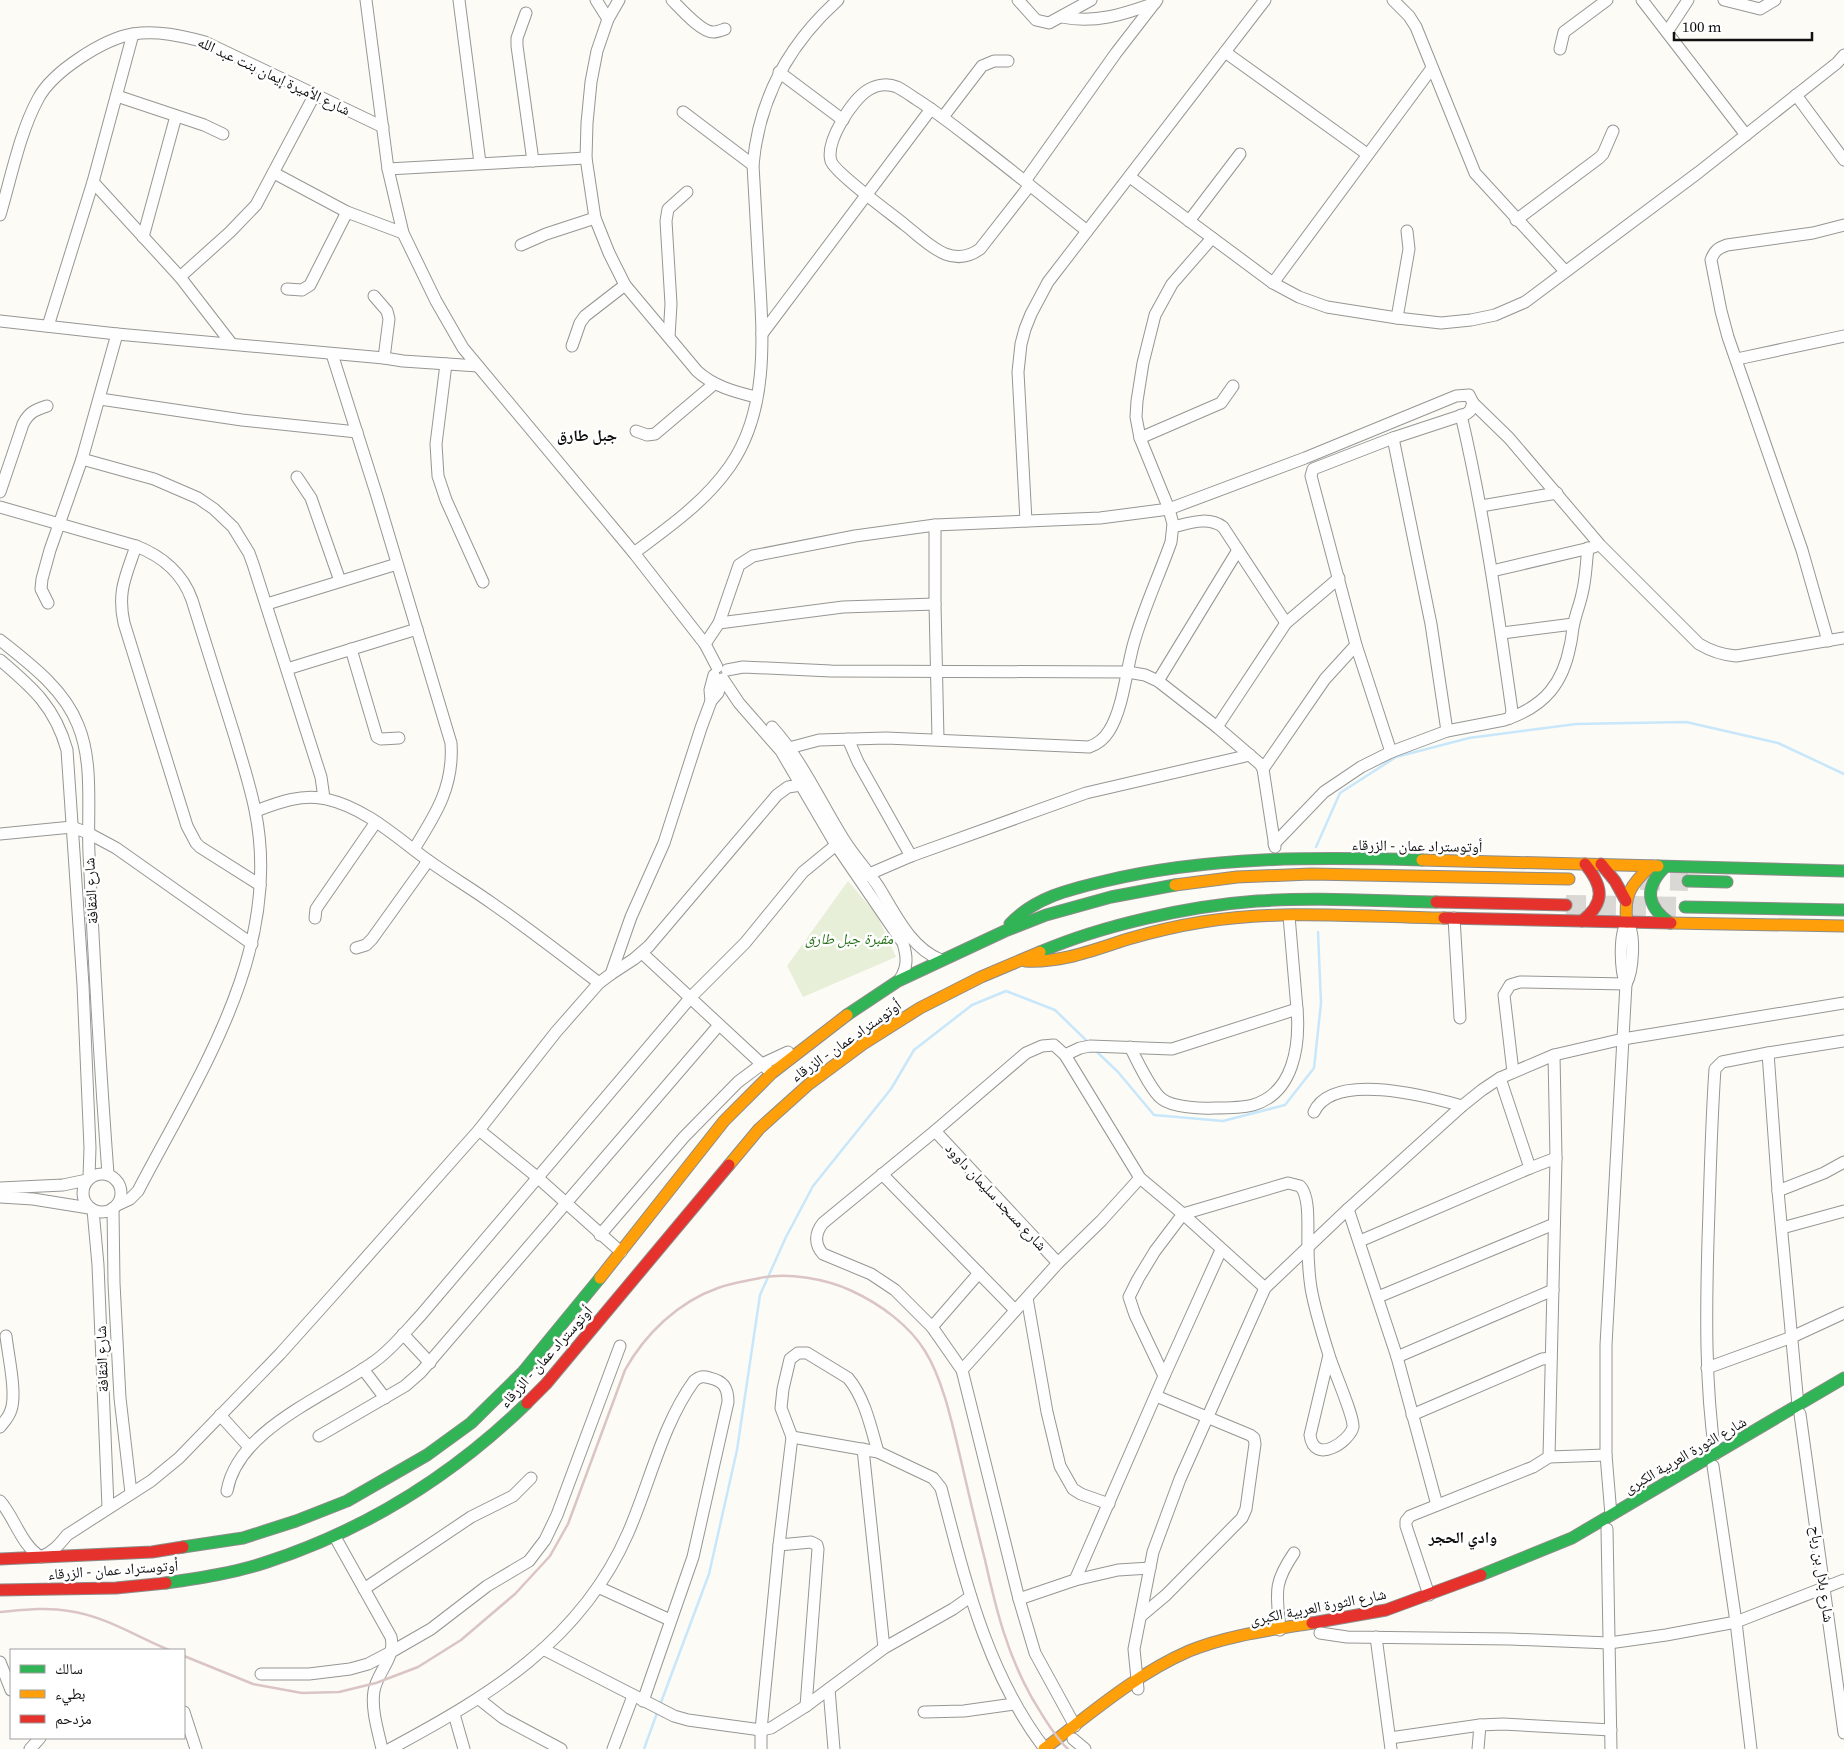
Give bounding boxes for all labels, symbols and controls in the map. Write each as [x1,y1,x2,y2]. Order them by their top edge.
scale bar [1674,10,1812,42]
text: 100 m [1682,16,1722,37]
street label: شارع الأميرة إيمان بنت عبد الله [194,31,354,120]
district label: جبل طارق [557,424,617,446]
street label: أوتوستراد عمان - الزرقاء [1352,834,1483,857]
street label: شارع الثقافة [78,857,103,925]
park label: مقبرة جبل طارق [805,928,893,949]
street label: أوتوستراد عمان - الزرقاء [786,994,905,1087]
street label: شارع مسجد سليمان داوود [941,1138,1052,1255]
street label: أوتوستراد عمان - الزرقاء [494,1301,597,1412]
street label: شارع الثقافة [90,1325,113,1393]
street label: شارع الثورة العربية الكبرى [1619,1411,1750,1498]
street label: شارع بلال بن رباح [1805,1524,1840,1624]
district label: وادي الحجر [1428,1526,1497,1550]
street label: أوتوستراد عمان - الزرقاء [47,1554,179,1585]
street label: شارع الثورة العربية الكبرى [1248,1583,1388,1630]
legend [10,1649,185,1739]
text: سالك [55,1658,83,1679]
text: بطيء [55,1683,85,1706]
text: مزدحم [55,1708,92,1729]

